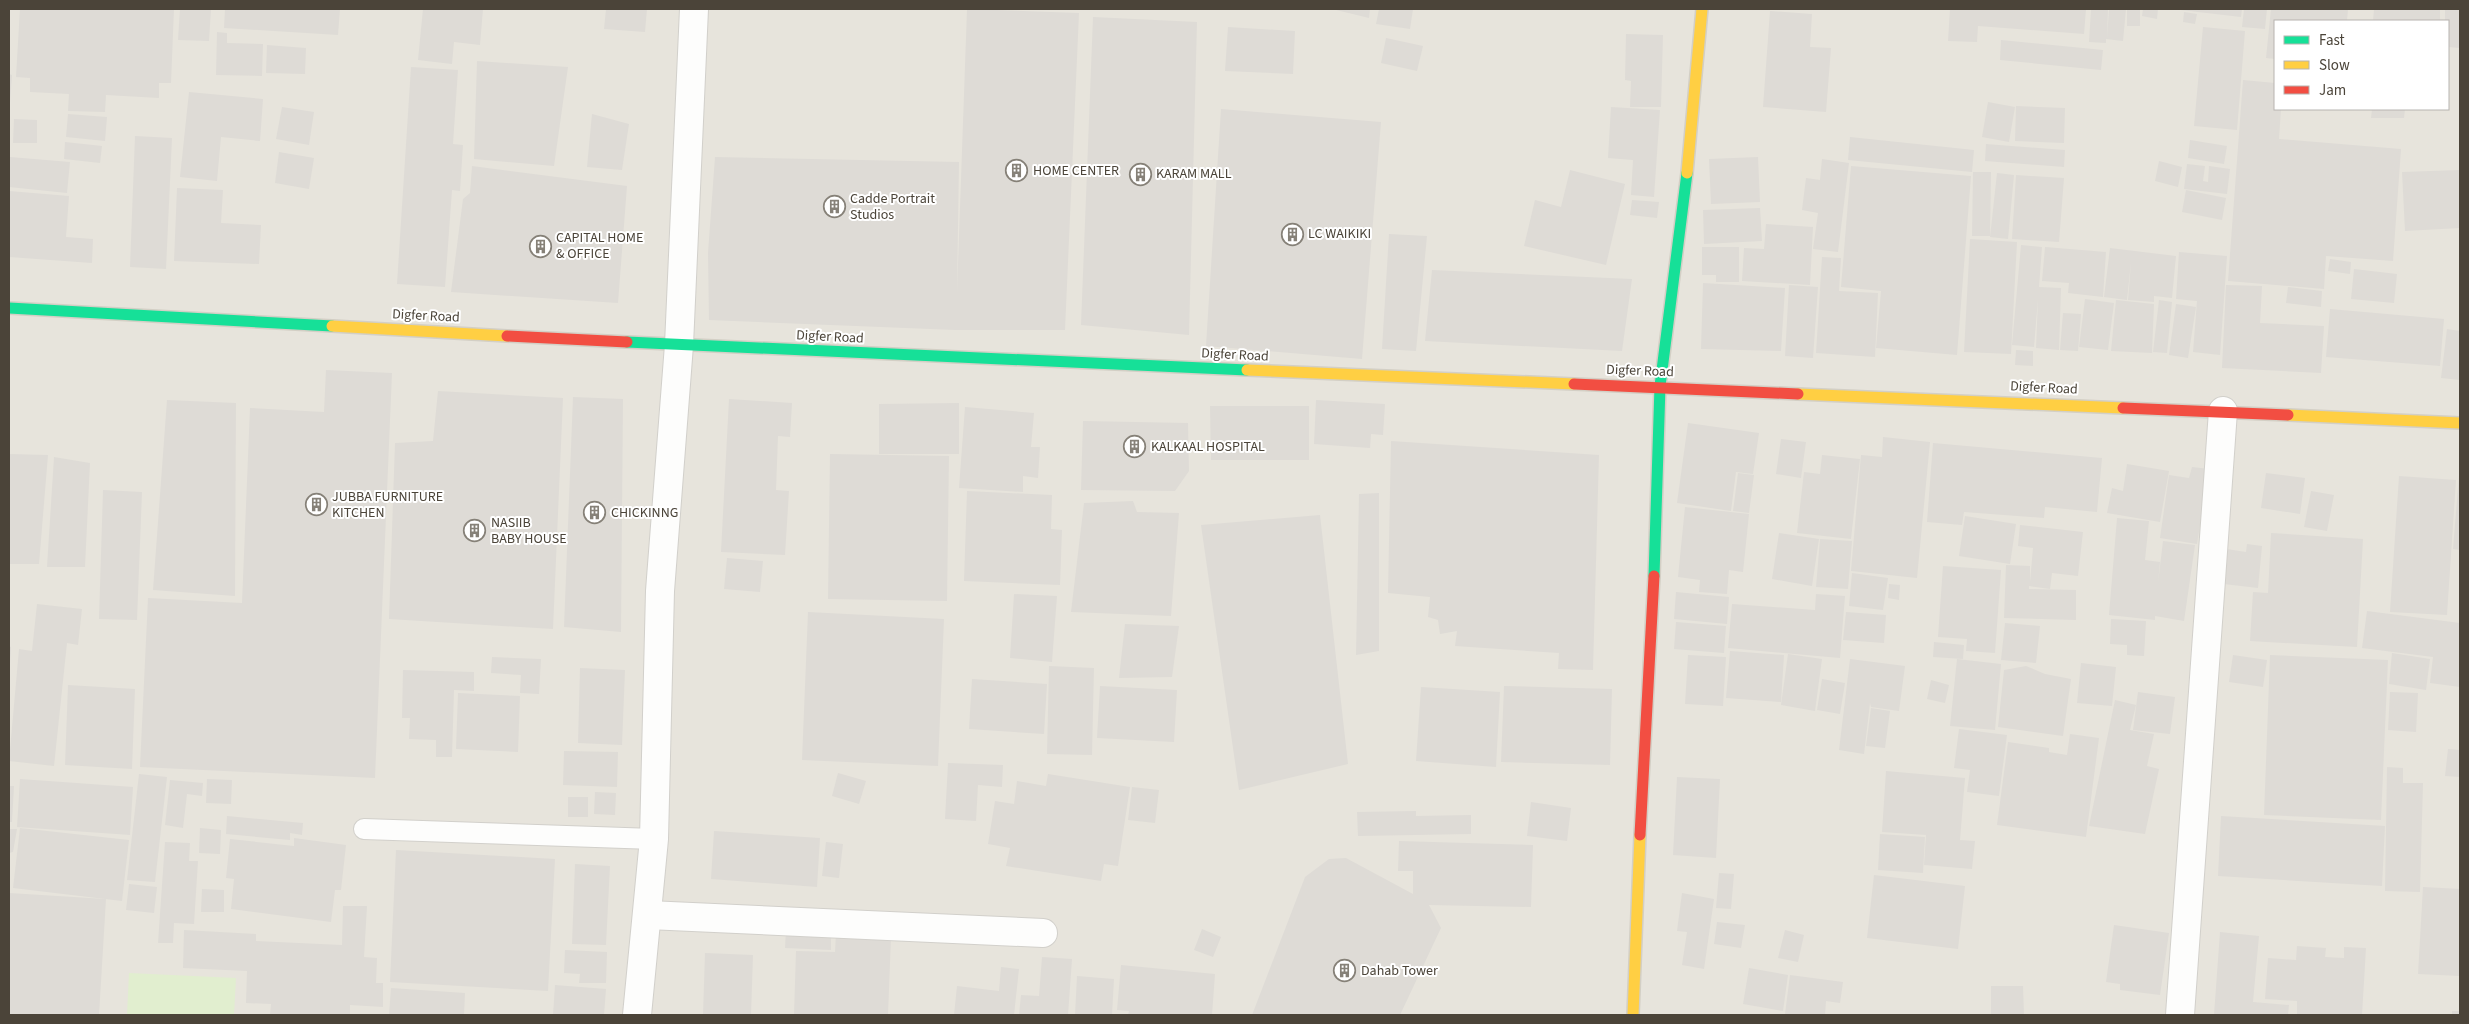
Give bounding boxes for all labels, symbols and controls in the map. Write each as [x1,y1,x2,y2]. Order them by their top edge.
legend [2274,20,2449,110]
text: Fast [2319,30,2345,51]
text: Slow [2319,55,2350,76]
text: Jam [2319,80,2346,101]
building icon: HOME CENTER [1005,159,1029,183]
place label: HOME CENTER [1033,161,1119,181]
building icon: KARAM MALL [1128,162,1152,186]
place label: KARAM MALL [1156,164,1232,184]
place label: Cadde Portrait Studios [850,189,935,225]
building icon: Cadde Portrait Studios [822,195,846,219]
building icon: LC WAIKIKI [1280,222,1304,246]
place label: LC WAIKIKI [1308,224,1371,244]
place label: CAPITAL HOME & OFFICE [556,228,643,264]
building icon: CAPITAL HOME & OFFICE [528,234,552,258]
street label: Digfer Road [392,304,460,328]
street label: Digfer Road [796,325,864,349]
street label: Digfer Road [1201,343,1269,367]
street label: Digfer Road [1606,360,1674,382]
street label: Digfer Road [2010,376,2078,400]
building icon: KALKAAL HOSPITAL [1123,435,1147,459]
place label: KALKAAL HOSPITAL [1151,437,1265,457]
place label: JUBBA FURNITURE KITCHEN [332,487,443,523]
building icon: JUBBA FURNITURE KITCHEN [304,493,328,517]
building icon: CHICKINNG [583,501,607,525]
place label: CHICKINNG [611,503,678,523]
place label: NASIIB BABY HOUSE [491,513,567,549]
building icon: NASIIB BABY HOUSE [463,519,487,543]
building icon: Dahab Tower [1333,959,1357,983]
place label: Dahab Tower [1361,961,1438,981]

